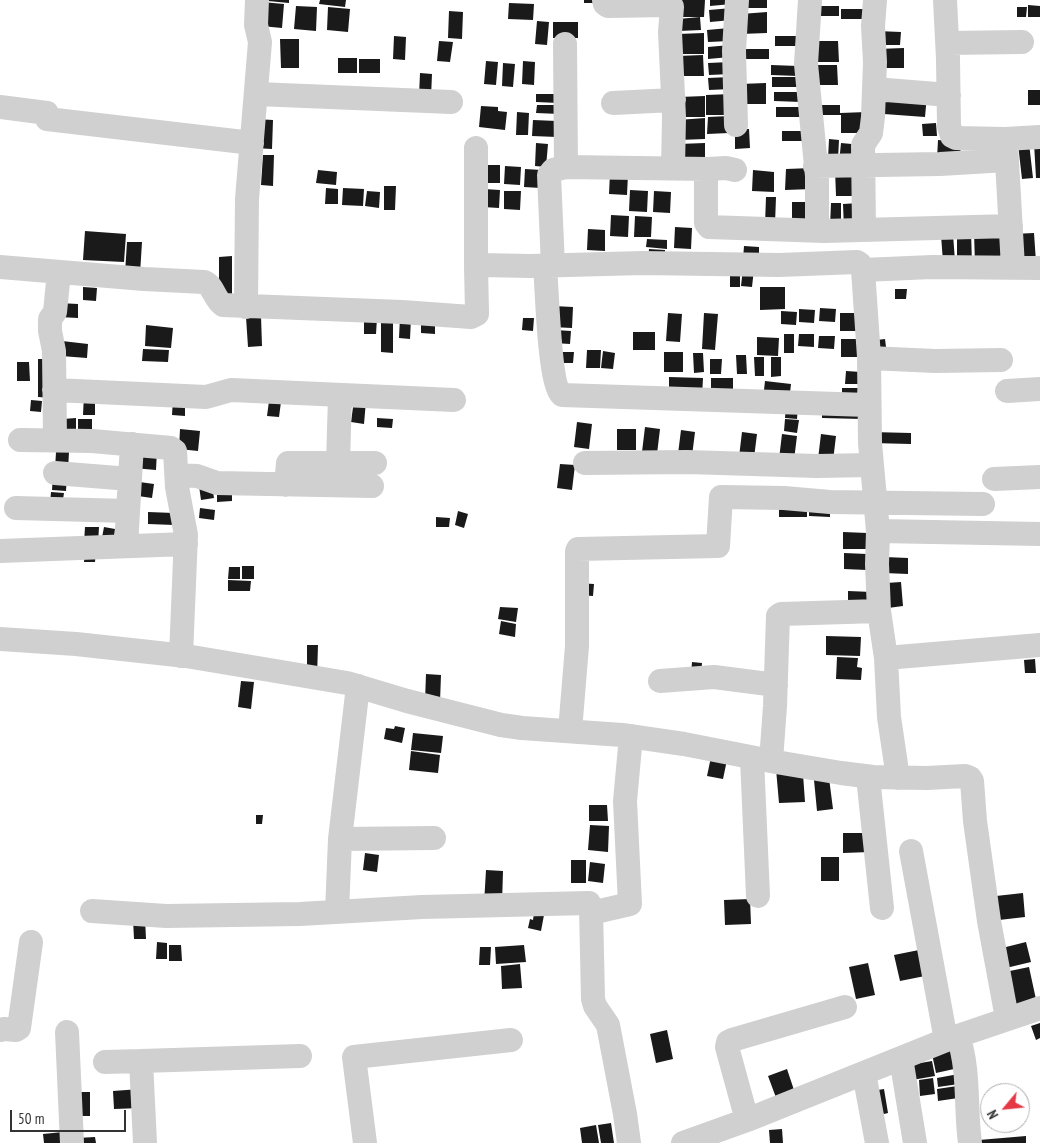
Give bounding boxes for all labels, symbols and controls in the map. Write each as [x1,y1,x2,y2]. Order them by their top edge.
north arrow [980,1083,1030,1133]
scale bar [12,1100,129,1132]
text: N [983,1107,1002,1122]
text: 50 m [18,1109,44,1128]

